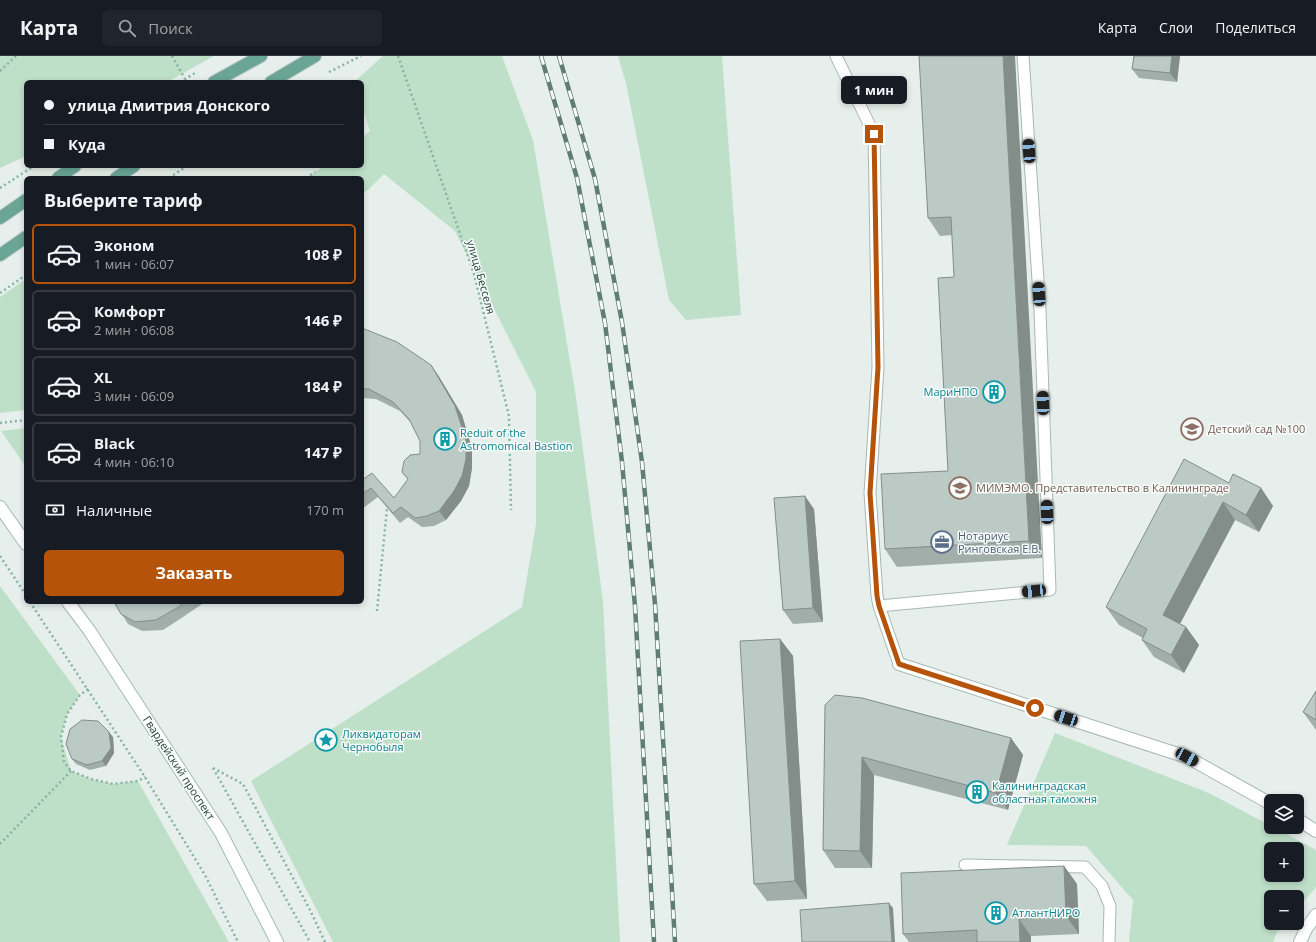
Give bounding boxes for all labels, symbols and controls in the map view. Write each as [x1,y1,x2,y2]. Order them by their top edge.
search box [102,10,382,46]
text: Карта [20,15,78,41]
icon: search [116,17,138,39]
text: Поиск [148,18,193,38]
text: Карта [1098,18,1137,37]
text: Слои [1159,18,1193,37]
text: Поделиться [1215,18,1296,37]
callout: 1 мин [841,76,907,104]
text: 1 мин [854,81,894,99]
text: улица Дмитрия Донского [68,95,270,115]
route end [865,125,883,143]
text: Куда [68,134,106,154]
car [1022,139,1036,163]
text: Выберите тариф [44,188,203,212]
text: Эконом [94,235,154,255]
icon: car [46,236,82,272]
street label: улица Бесселя [464,238,499,316]
text: 108 ₽ [304,244,342,264]
text: 1 мин · 06:07 [94,255,174,273]
car [1032,282,1046,306]
text: Комфорт [94,301,165,321]
icon: car [46,302,82,338]
text: 146 ₽ [304,310,342,330]
text: 2 мин · 06:08 [94,321,174,339]
text: XL [94,367,112,387]
icon: car [46,368,82,404]
text: 184 ₽ [304,376,342,396]
building icon: МариНПО [981,379,1007,405]
place label: МариНПО [924,384,978,399]
text: 3 мин · 06:09 [94,387,174,405]
car [1037,391,1049,415]
school or university icon: Детский сад №100 [1179,416,1205,442]
place label: Детский сад №100 [1208,421,1305,436]
place label: Reduit of the Astromomical Bastion [460,425,573,453]
building icon: Reduit of the Astromomical Bastion [432,426,458,452]
text: Black [94,433,135,453]
icon: car [46,434,82,470]
text: 147 ₽ [304,442,342,462]
text: 4 мин · 06:10 [94,453,174,471]
school or university icon: МИМЭМО. Представительство в Калининграде [947,475,973,501]
place label: МИМЭМО. Представительство в Калининграде [976,480,1229,495]
icon: cash [44,499,66,521]
text: Наличные [76,500,152,520]
car [1041,500,1053,524]
text: 170 m [306,501,344,519]
place label: Нотариус Ринговская Е.В. [958,528,1041,556]
office icon: Нотариус Ринговская Е.В. [929,529,955,555]
button: Заказать [44,550,344,596]
car [1022,584,1046,598]
route start [1026,699,1044,717]
car [1053,709,1079,727]
street label: Гвардейский проспект [140,713,219,823]
place label: Ликвидаторам Чернобыля [342,726,421,754]
place icon: Ликвидаторам Чернобыля [313,727,339,753]
car [1174,746,1200,768]
place label: Калининградская областная таможня [992,778,1097,806]
building icon: Калининградская областная таможня [964,779,990,805]
map controls [1264,794,1304,930]
button: layers [1264,794,1304,834]
button: + [1264,842,1304,882]
button: − [1264,890,1304,930]
building icon: АтлантНИРО [983,900,1009,926]
place label: АтлантНИРО [1012,905,1080,920]

